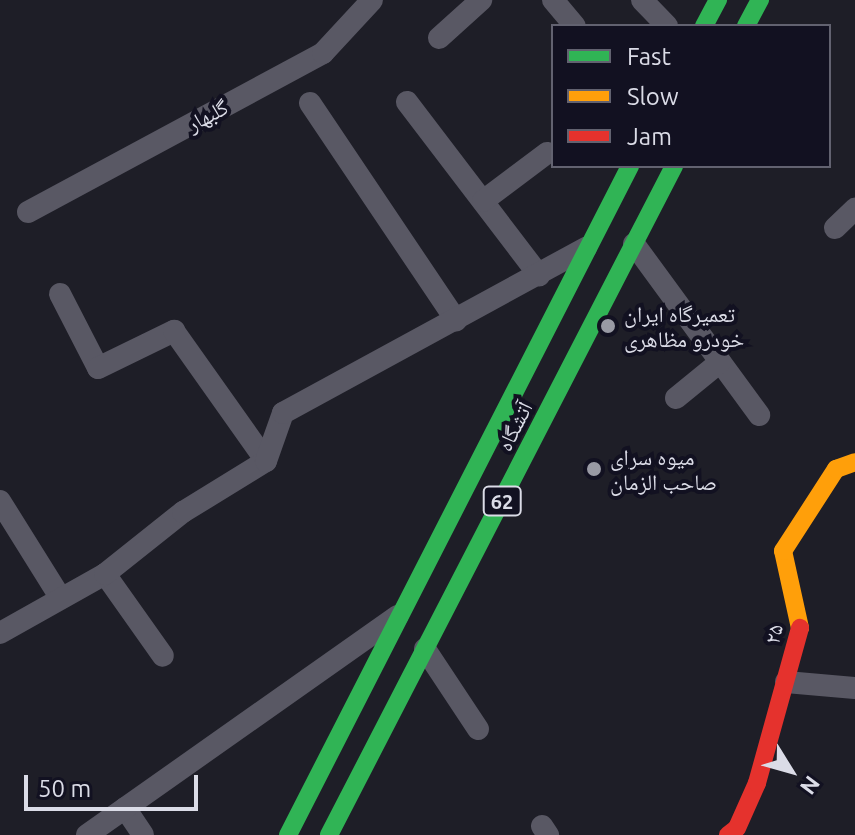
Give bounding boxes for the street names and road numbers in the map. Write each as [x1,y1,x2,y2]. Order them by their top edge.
street label: گلبهار [182,93,232,137]
street label: آتشگاه [490,397,538,455]
road number: 62 [482,485,522,517]
street label: ۲۵ [758,621,788,647]

